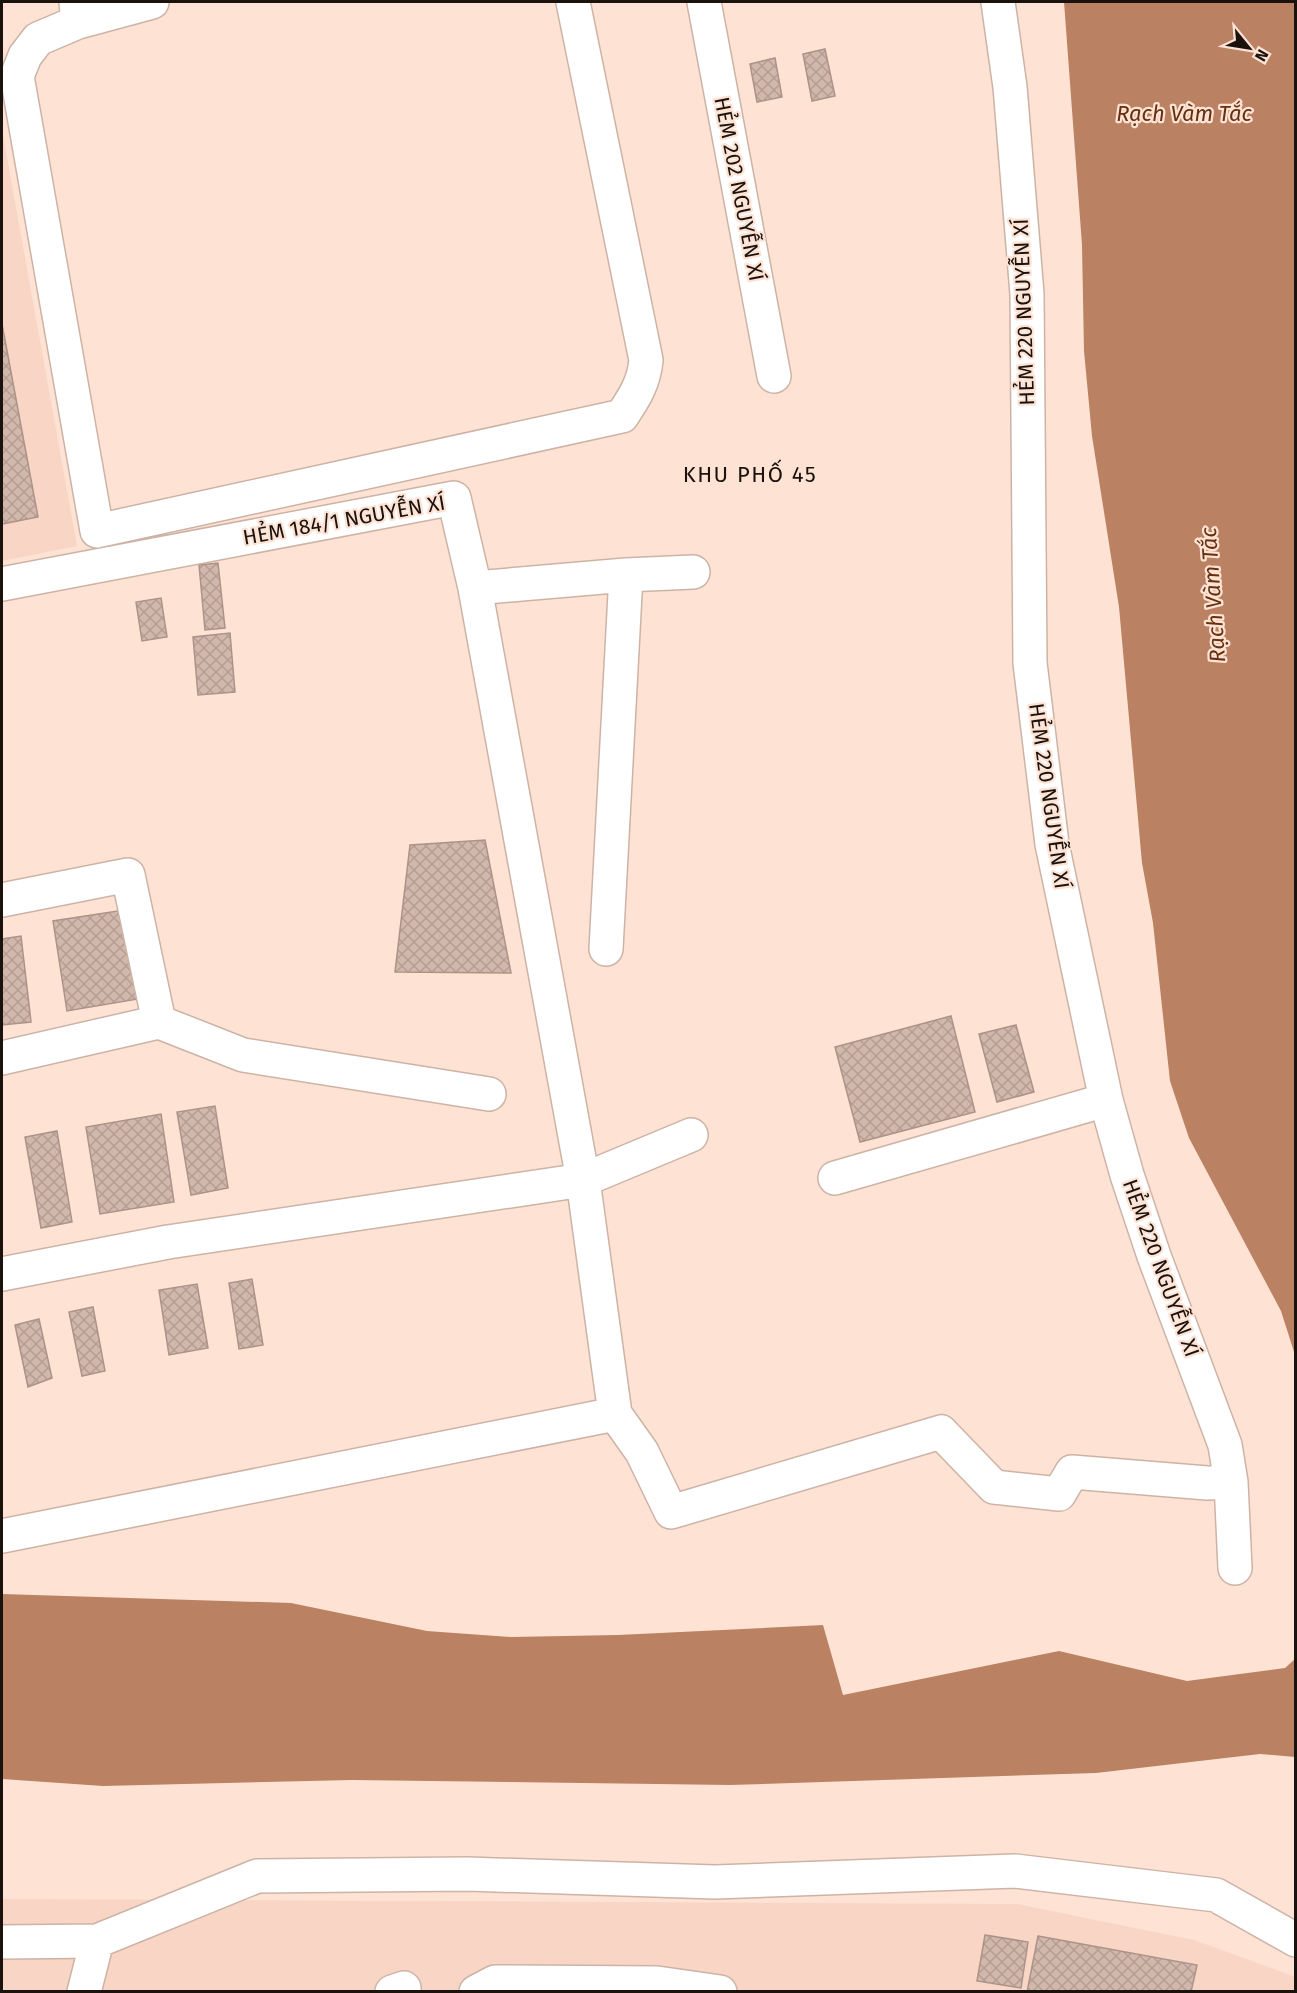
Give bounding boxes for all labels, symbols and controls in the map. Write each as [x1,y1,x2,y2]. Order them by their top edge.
north arrow [1219,18,1279,78]
text: N [1251,46,1272,65]
street label: HẺM 202 NGUYỄN XÍ [708,94,772,283]
water label: Rạch Vàm Tắc [1116,100,1252,127]
street label: HẺM 220 NGUYỄN XÍ [1006,218,1040,406]
district label: KHU PHỐ 45 [683,459,817,488]
street label: HẺM 184/1 NGUYỄN XÍ [241,487,447,551]
water label: Rạch Vàm Tắc [1195,526,1231,664]
street label: HẺM 220 NGUYỄN XÍ [1023,701,1077,891]
street label: HẺM 220 NGUYỄN XÍ [1117,1175,1207,1360]

